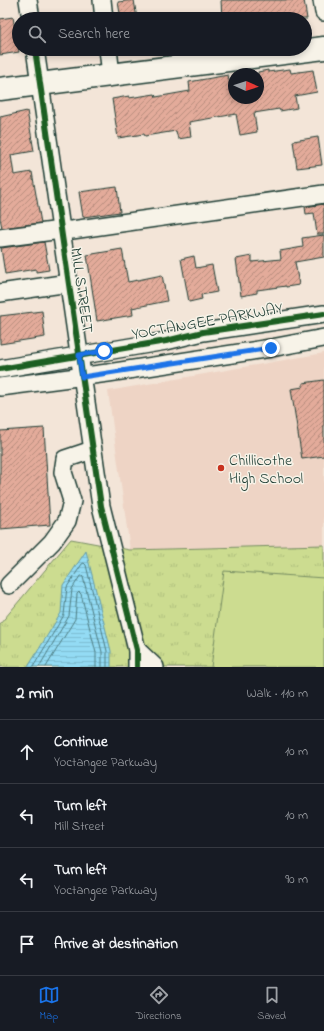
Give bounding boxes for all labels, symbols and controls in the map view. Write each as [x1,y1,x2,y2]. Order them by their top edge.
search box [12,12,312,56]
icon: search [26,23,48,45]
text: Search here [58,23,130,45]
north arrow [228,68,264,104]
street label: MILL STREET [63,246,99,335]
street label: YOCTANGEE PARKWAY [130,297,285,347]
route end [262,339,280,357]
route start [95,342,113,360]
place label: Chillicothe High School [229,449,303,491]
marker: Chillicothe High School [216,463,226,473]
text: 2 min [16,681,53,706]
text: Walk · 110 m [247,684,308,703]
text: Continue [54,731,108,753]
icon: ahead [16,741,38,763]
text: 10 m [285,742,308,761]
text: Yoctangee Parkway [54,753,157,772]
text: Turn left [54,795,107,817]
icon: left [16,805,38,827]
text: 10 m [285,806,308,825]
text: Mill Street [54,817,105,836]
text: Turn left [54,859,107,881]
icon: left [16,869,38,891]
text: 90 m [285,870,308,889]
text: Yoctangee Parkway [54,881,157,900]
icon: arrive [16,933,38,955]
text: Arrive at destination [54,933,178,955]
tab: Map [38,984,60,1024]
tab: Directions [136,984,181,1024]
tab: Saved [257,984,286,1024]

